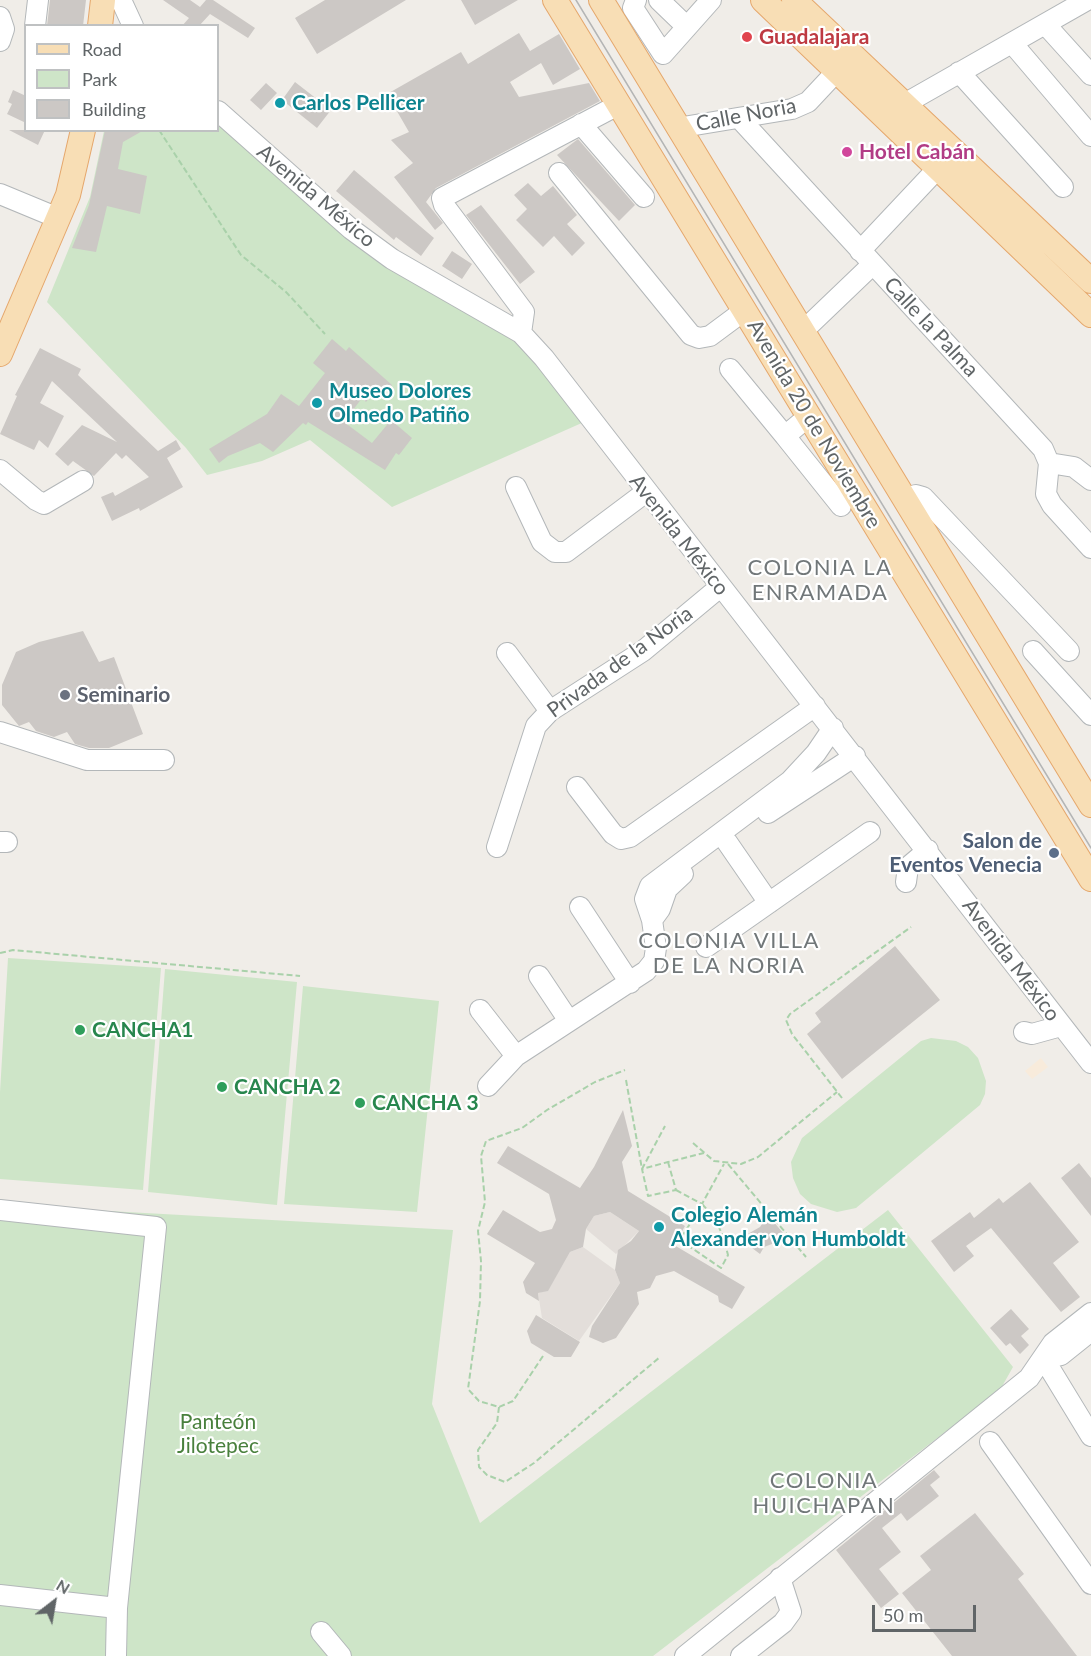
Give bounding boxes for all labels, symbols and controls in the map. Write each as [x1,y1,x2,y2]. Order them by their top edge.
legend [24,24,219,132]
place label: Guadalajara [759,24,869,50]
marker: Guadalajara [740,30,754,44]
text: Road [82,38,122,60]
text: Park [82,68,117,90]
place label: Carlos Pellicer [292,90,424,116]
street label: Calle Noria [694,93,798,137]
marker: Carlos Pellicer [273,96,287,110]
text: Building [82,98,146,120]
street label: Avenida México [252,139,380,253]
place label: Hotel Cabán [859,139,975,165]
marker: Hotel Cabán [840,145,854,159]
street label: Calle la Palma [878,272,984,382]
street label: Avenida 20 de Noviembre [742,315,886,533]
place label: Museo Dolores Olmedo Patiño [329,378,471,428]
marker: Museo Dolores Olmedo Patiño [310,396,324,410]
street label: Avenida México [624,469,734,601]
district label: COLONIA LA ENRAMADA [748,555,892,606]
street label: Privada de la Noria [542,601,698,723]
place label: Seminario [77,682,170,708]
marker: Seminario [58,688,72,702]
place label: Salon de Eventos Venecia [889,828,1042,878]
marker: Salon de Eventos Venecia [1047,846,1061,860]
street label: Avenida México [957,894,1065,1026]
district label: COLONIA VILLA DE LA NORIA [638,928,820,980]
place label: CANCHA1 [92,1017,193,1043]
marker: CANCHA1 [73,1023,87,1037]
place label: CANCHA 2 [234,1074,341,1100]
marker: CANCHA 2 [215,1080,229,1094]
place label: CANCHA 3 [372,1090,479,1116]
marker: CANCHA 3 [353,1096,367,1110]
place label: Colegio Alemán Alexander von Humboldt [671,1202,905,1252]
marker: Colegio Alemán Alexander von Humboldt [652,1220,666,1234]
park label: Panteón Jilotepec [177,1409,259,1459]
district label: COLONIA HUICHAPAN [753,1468,895,1520]
north arrow [24,1572,84,1632]
text: N [53,1575,74,1597]
scale bar [875,1593,978,1631]
text: 50 m [883,1604,923,1626]

